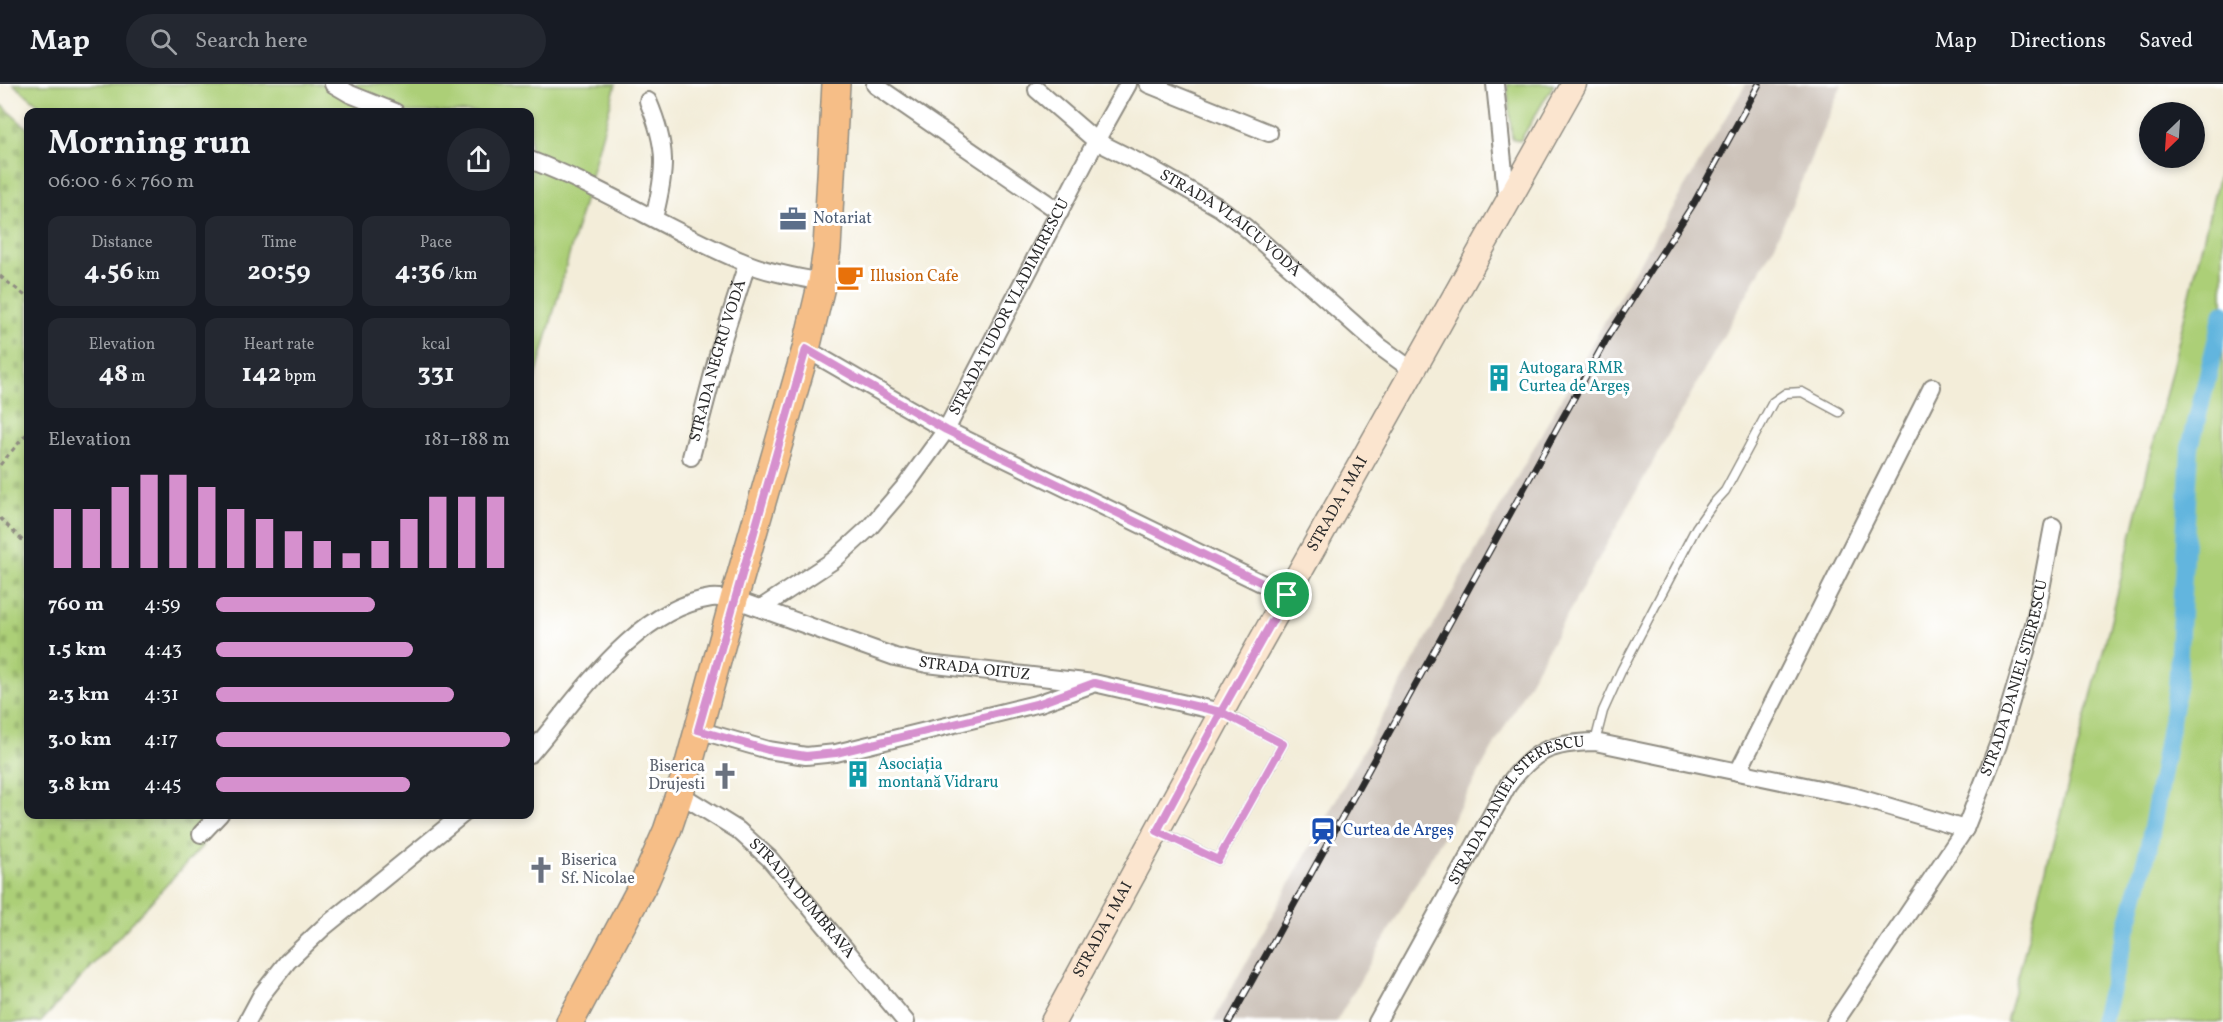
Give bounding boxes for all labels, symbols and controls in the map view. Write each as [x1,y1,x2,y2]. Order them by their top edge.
search box [126,14,546,68]
text: Map [30,22,90,61]
icon: search [147,25,180,58]
text: Search here [195,26,308,57]
text: Map [1935,27,1977,56]
text: Directions [2010,27,2106,56]
text: Saved [2139,27,2193,56]
north arrow [2139,102,2205,168]
map controls [2139,102,2205,168]
text: Morning run [48,122,251,168]
button: share [447,128,510,191]
street label: STRADA VLAICU VODĂ [1155,164,1306,282]
text: 06:00 · 6 × 760 m [48,168,194,196]
street label: STRADA TUDOR VLADIMIRESCU [944,195,1075,419]
office icon: Notariat [778,204,808,234]
place label: Notariat [813,208,872,230]
text: Distance [91,232,153,254]
text: Time [261,232,297,254]
text: Pace [420,232,452,254]
text: 4.56 [84,254,134,290]
text: 20:59 [247,254,311,290]
text: 4:36 [395,254,445,290]
cafe icon: Illusion Cafe [835,262,865,292]
text: km [134,264,160,286]
text: /km [445,264,477,286]
place label: Illusion Cafe [870,266,959,288]
street label: STRADA NEGRU VODĂ [684,277,752,444]
text: Elevation [89,334,155,356]
text: Heart rate [244,334,314,356]
text: kcal [422,334,450,356]
text: 48 [98,356,128,392]
text: 142 [241,356,281,392]
text: 331 [418,356,454,392]
place label: Autogara RMR Curtea de Argeș [1519,358,1630,398]
building icon: Autogara RMR Curtea de Argeș [1484,363,1514,393]
text: m [128,366,146,388]
text: bpm [281,366,317,388]
text: Elevation [48,426,131,454]
text: 181–188 m [424,426,510,454]
street label: STRADA 1 MAI [1302,452,1374,556]
pin [1261,569,1312,620]
icon: arrive [1270,578,1303,611]
street label: STRADA DANIEL STERESCU [1976,578,2054,780]
text: 760 m [48,591,104,619]
text: 4:59 [144,591,180,619]
text: 1.5 km [48,636,107,664]
text: 4:43 [144,636,182,664]
street label: STRADA OITUZ [916,651,1032,687]
text: 2.3 km [48,681,109,709]
text: 4:31 [144,681,179,709]
text: 3.0 km [48,726,112,754]
text: 4:17 [144,726,178,754]
street label: STRADA DANIEL STERESCU [1444,731,1585,889]
place label: Asociația montană Vidraru [878,754,998,794]
place label: Biserica Drujesti [648,756,705,796]
building icon: Asociația montană Vidraru [843,759,873,789]
church icon: Biserica Drujesti [710,761,740,791]
text: 3.8 km [48,771,110,799]
text: 4:45 [144,771,182,799]
station icon: Curtea de Argeș [1308,816,1338,846]
place label: Curtea de Argeș [1343,820,1454,842]
street label: STRADA DUMBRAVA [744,834,860,963]
place label: Biserica Sf. Nicolae [561,850,635,890]
church icon: Biserica Sf. Nicolae [526,855,556,885]
street label: STRADA 1 MAI [1068,878,1138,982]

